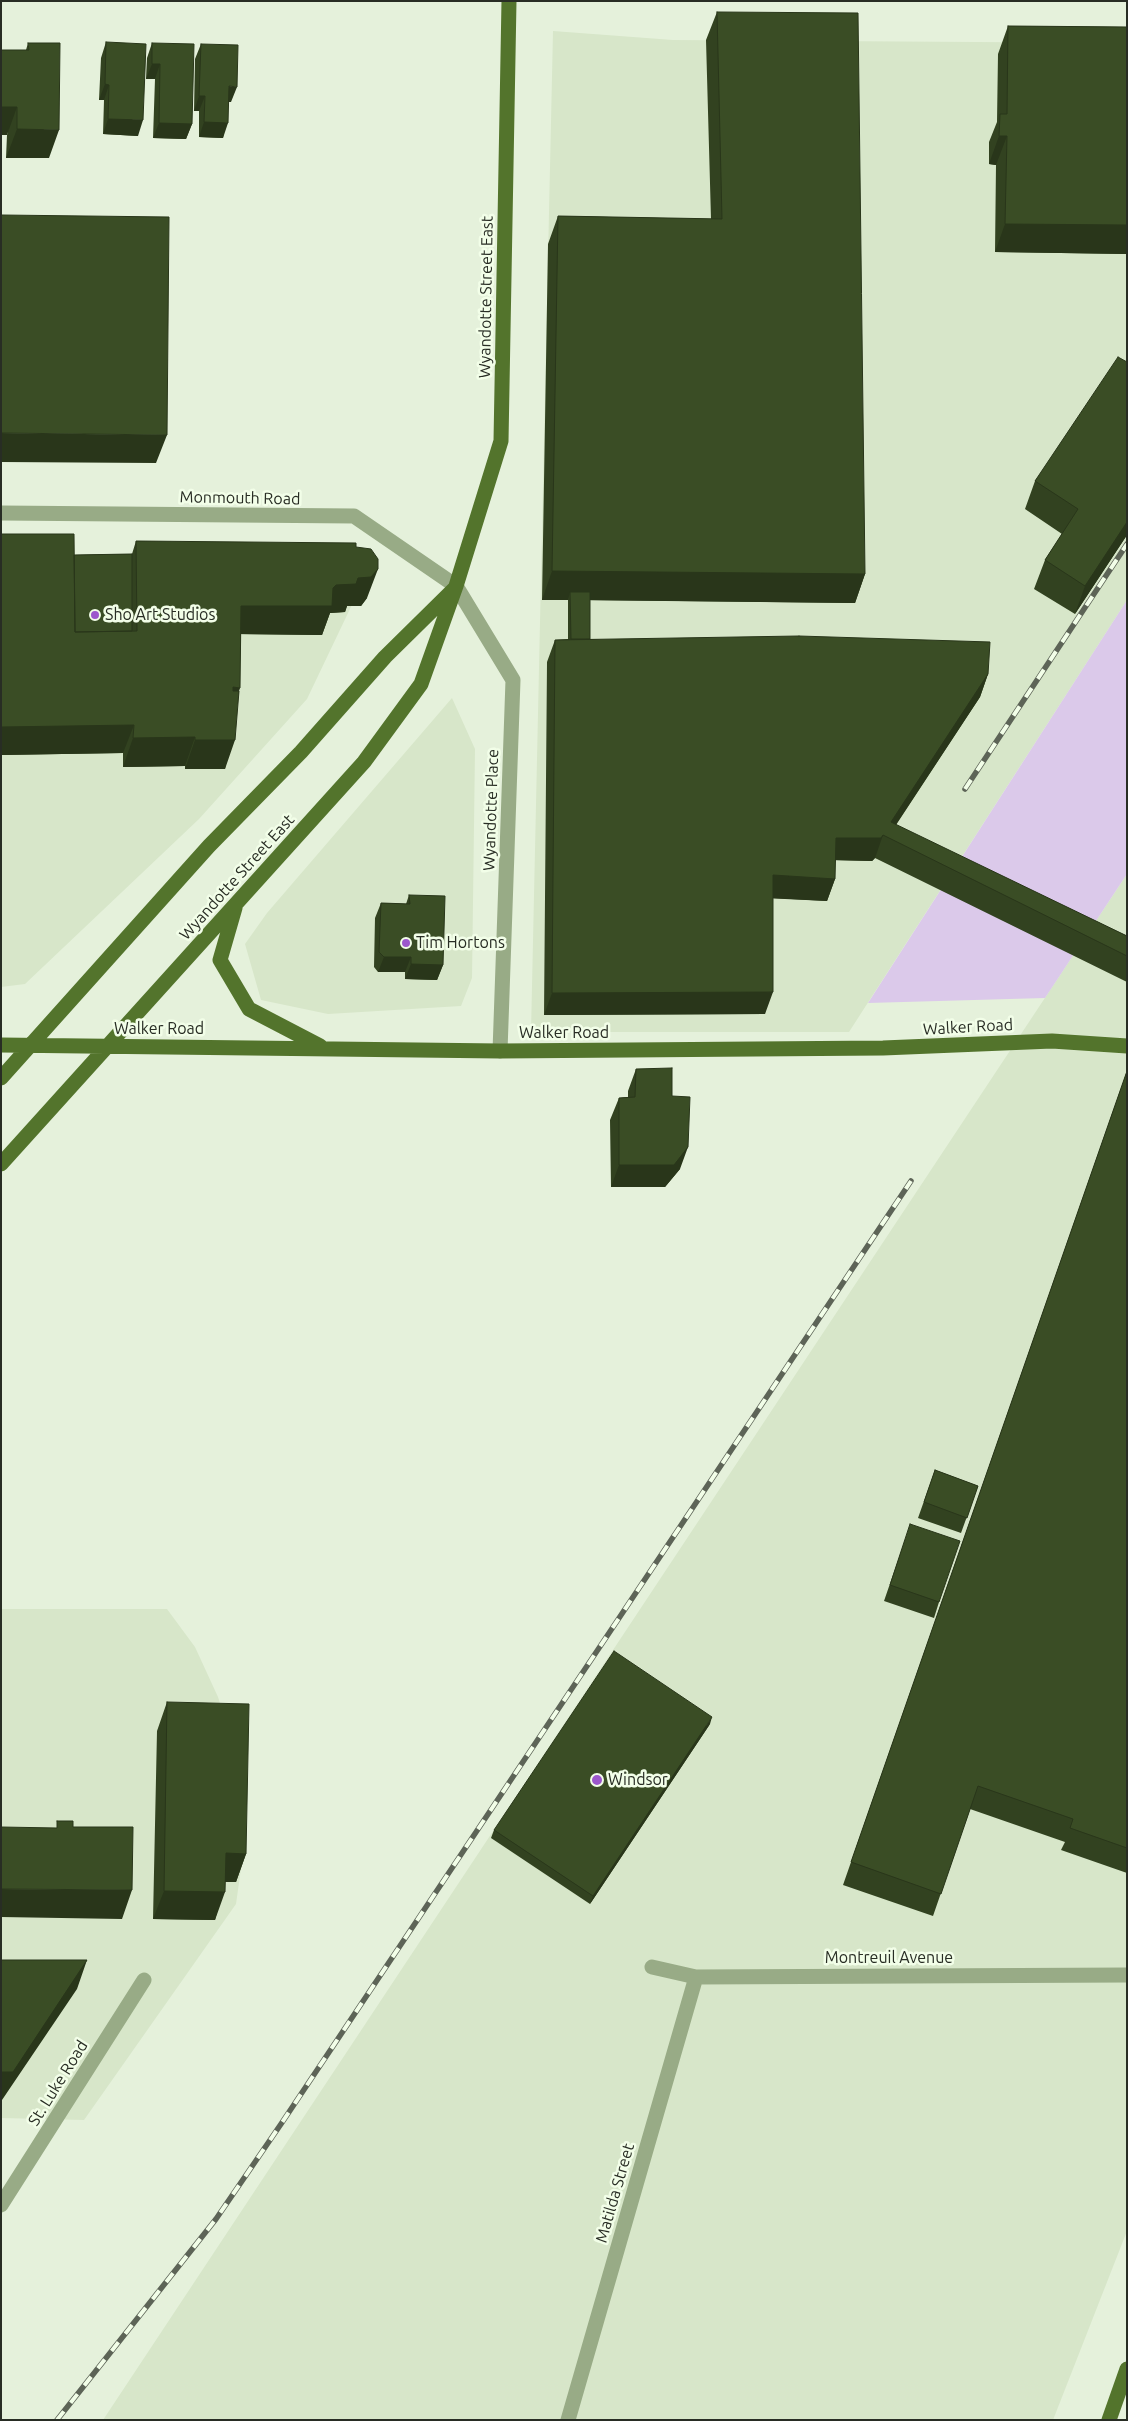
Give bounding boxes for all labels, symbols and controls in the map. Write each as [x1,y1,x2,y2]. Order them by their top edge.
street label: Wyandotte Street East [475,216,497,378]
street label: Monmouth Road [180,487,300,509]
place label: Sho Art Studios [105,605,215,625]
marker: Sho Art Studios [89,609,101,621]
street label: Wyandotte Place [479,749,503,871]
street label: Wyandotte Street East [176,810,298,944]
place label: Tim Hortons [416,933,505,953]
marker: Tim Hortons [400,937,412,949]
street label: Walker Road [922,1015,1014,1039]
street label: Walker Road [114,1019,204,1039]
street label: Walker Road [519,1023,609,1043]
place label: Windsor [608,1770,668,1790]
marker: Windsor [590,1773,604,1787]
street label: Montreuil Avenue [825,1948,953,1968]
street label: St. Luke Road [24,2037,92,2129]
street label: Matilda Street [592,2141,638,2245]

